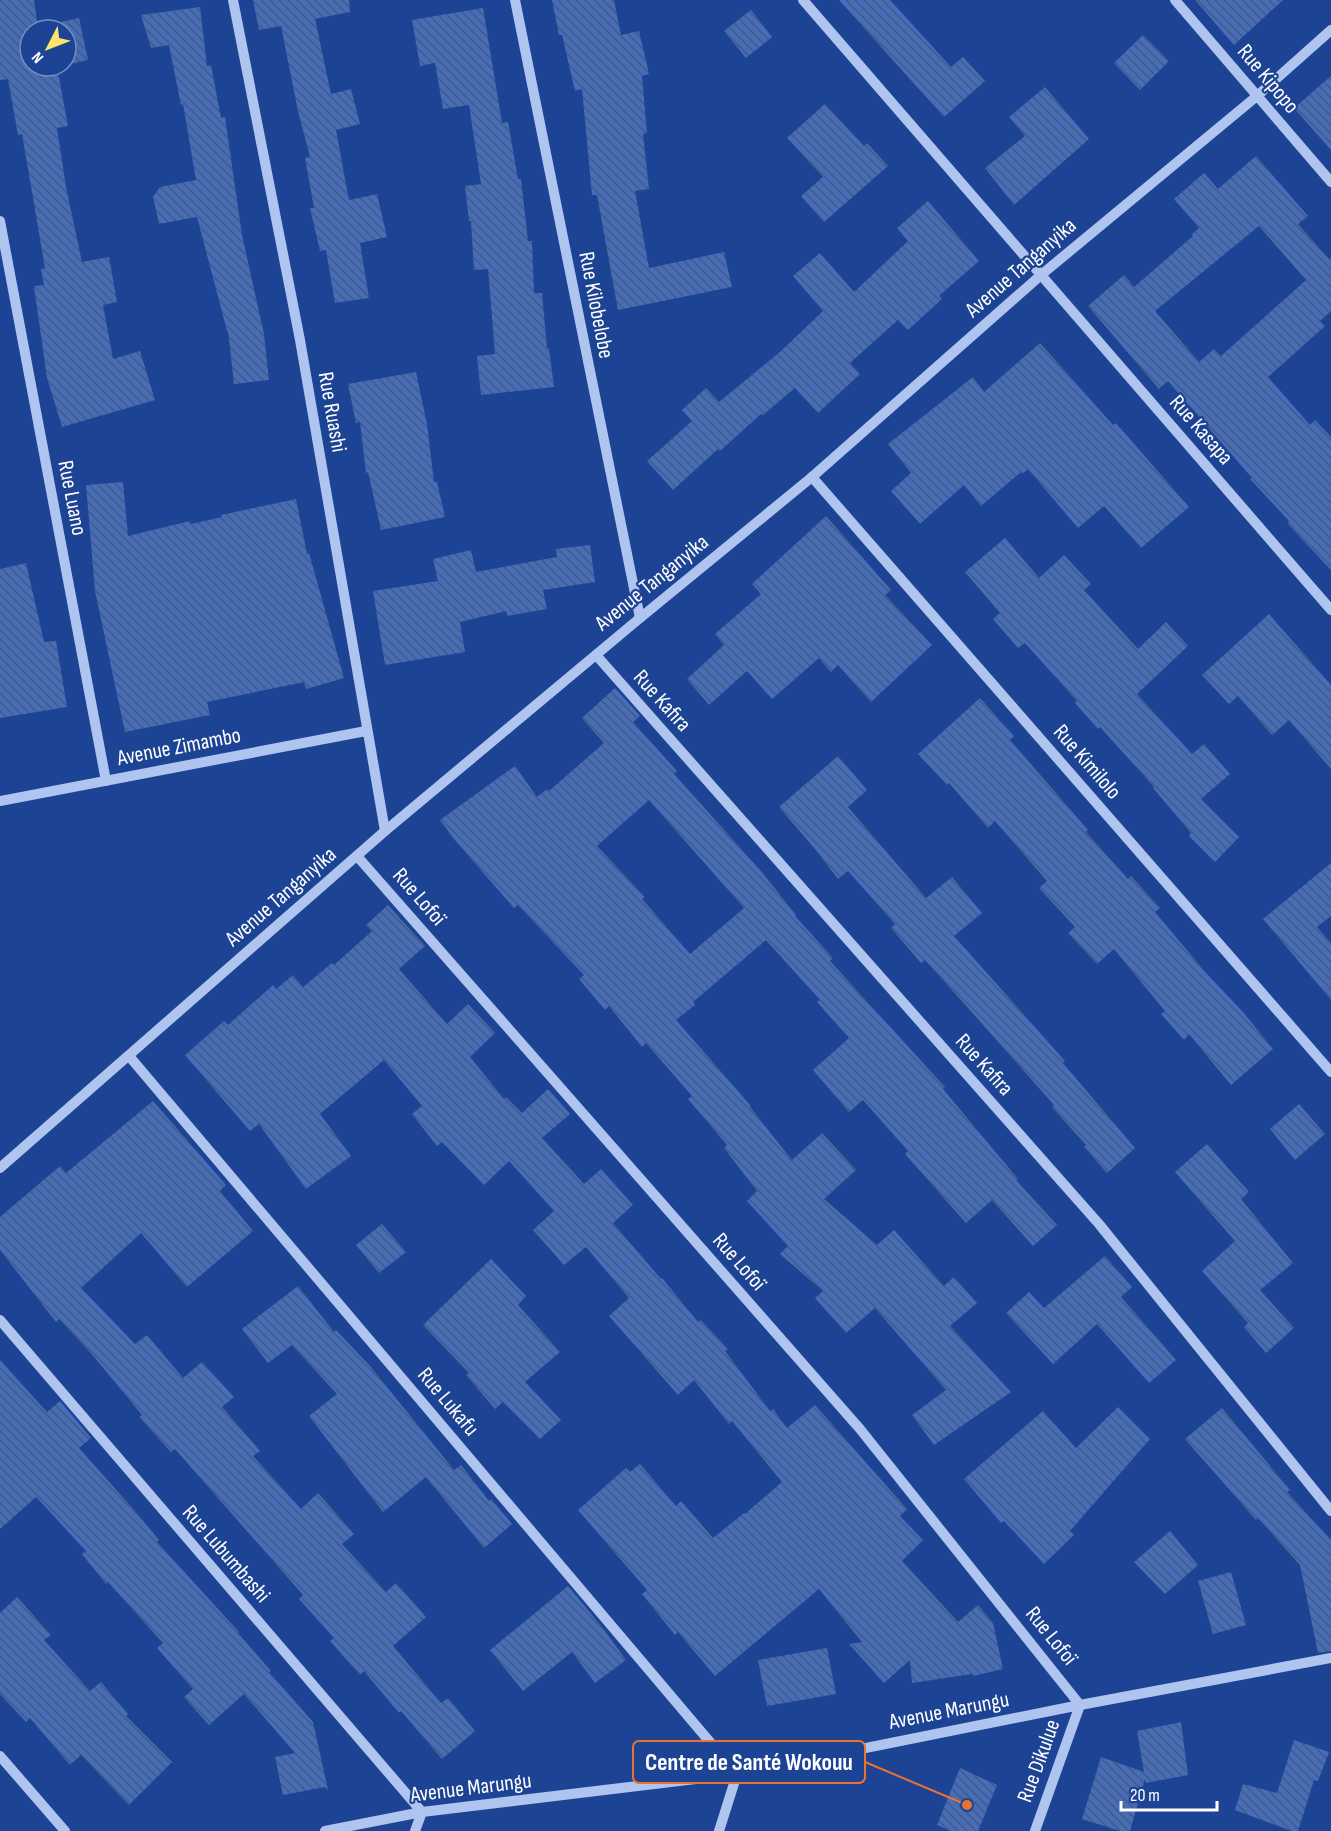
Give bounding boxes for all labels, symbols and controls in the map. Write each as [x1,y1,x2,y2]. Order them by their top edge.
north arrow [18,18,78,78]
street label: Rue Kipopo [1231,39,1305,119]
text: N [28,48,48,67]
street label: Avenue Tanganyika [959,212,1082,324]
street label: Rue Kilobelobe [572,249,620,361]
street label: Rue Ruashi [312,370,352,454]
street label: Rue Kasapa [1163,390,1239,470]
street label: Rue Luano [51,458,93,538]
street label: Avenue Tanganyika [589,529,714,638]
street label: Rue Kafira [627,664,697,738]
street label: Rue Kimilolo [1047,719,1127,805]
street label: Avenue Zimambo [114,722,243,772]
street label: Avenue Tanganyika [219,841,342,953]
street label: Rue Lofoï [387,863,452,932]
street label: Rue Kafira [949,1028,1019,1102]
street label: Rue Lofoï [707,1228,772,1297]
street label: Rue Lukafu [411,1362,485,1442]
street label: Rue Lubumbashi [176,1500,276,1608]
street label: Rue Lofoï [1019,1601,1083,1672]
street label: Avenue Marungu [886,1686,1011,1736]
street label: Rue Dikulue [1012,1716,1066,1806]
callout: Centre de Santé Wokouu [633,1741,865,1783]
text: Centre de Santé Wokouu [645,1748,853,1777]
street label: Avenue Marungu [408,1767,533,1809]
scale bar [1121,1774,1217,1812]
text: 20 m [1130,1785,1160,1806]

